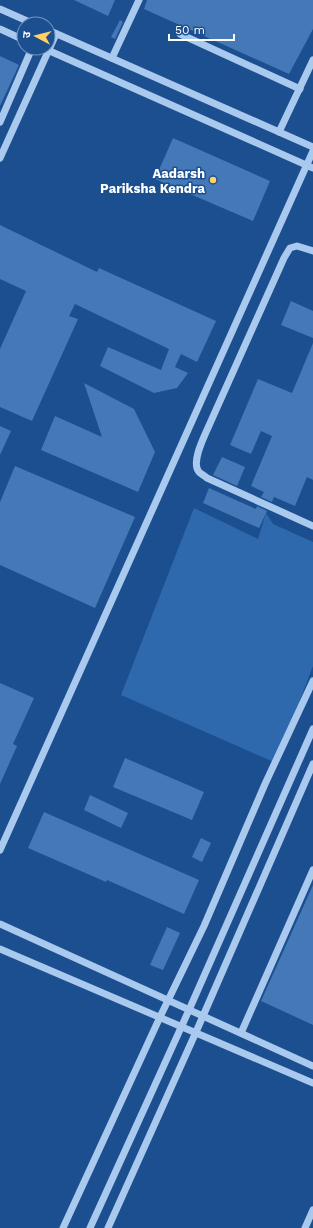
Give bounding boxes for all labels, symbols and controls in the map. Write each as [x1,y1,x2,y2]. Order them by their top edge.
north arrow [16,16,56,56]
scale bar [169,16,234,42]
text: 50 m [175,23,205,37]
text: उ [20,30,33,39]
place label: Aadarsh Pariksha Kendra [100,166,205,196]
marker: Aadarsh Pariksha Kendra [208,175,218,185]

